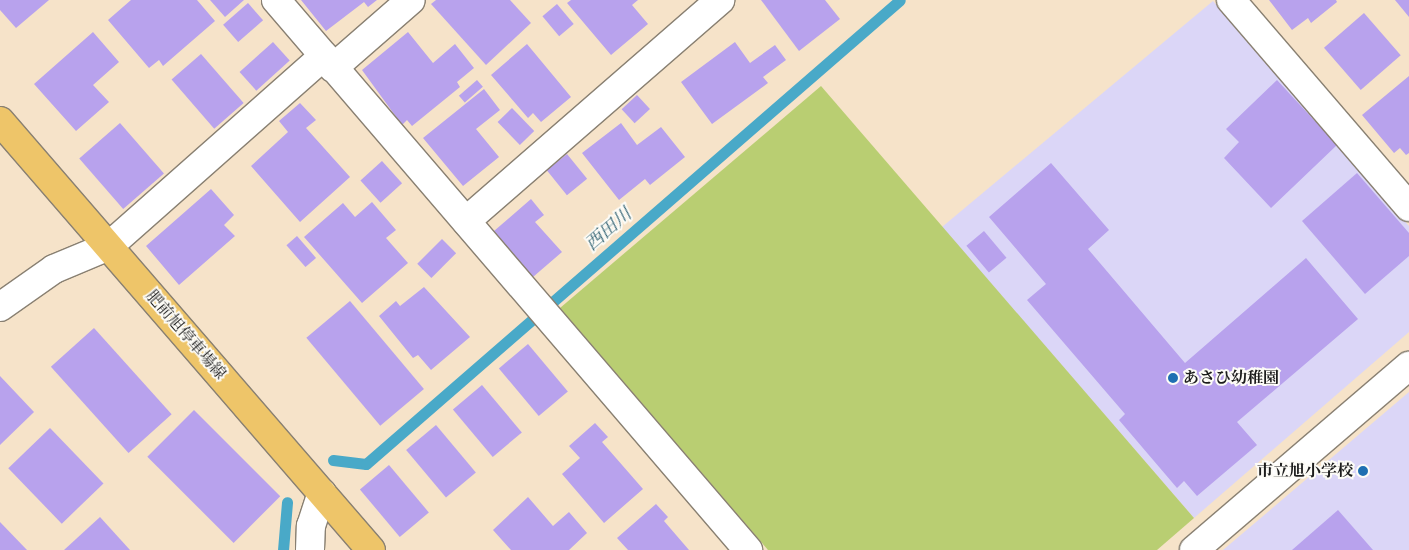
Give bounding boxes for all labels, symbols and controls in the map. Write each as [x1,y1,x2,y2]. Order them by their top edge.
water label: 西田川 [582,204,636,256]
street label: 肥前旭停車場線 [142,286,230,384]
place label: あさひ幼稚園 [1183,368,1279,388]
marker: あさひ幼稚園 [1167,372,1179,384]
place label: 市立旭小学校 [1257,461,1353,481]
marker: 市立旭小学校 [1357,465,1369,477]

